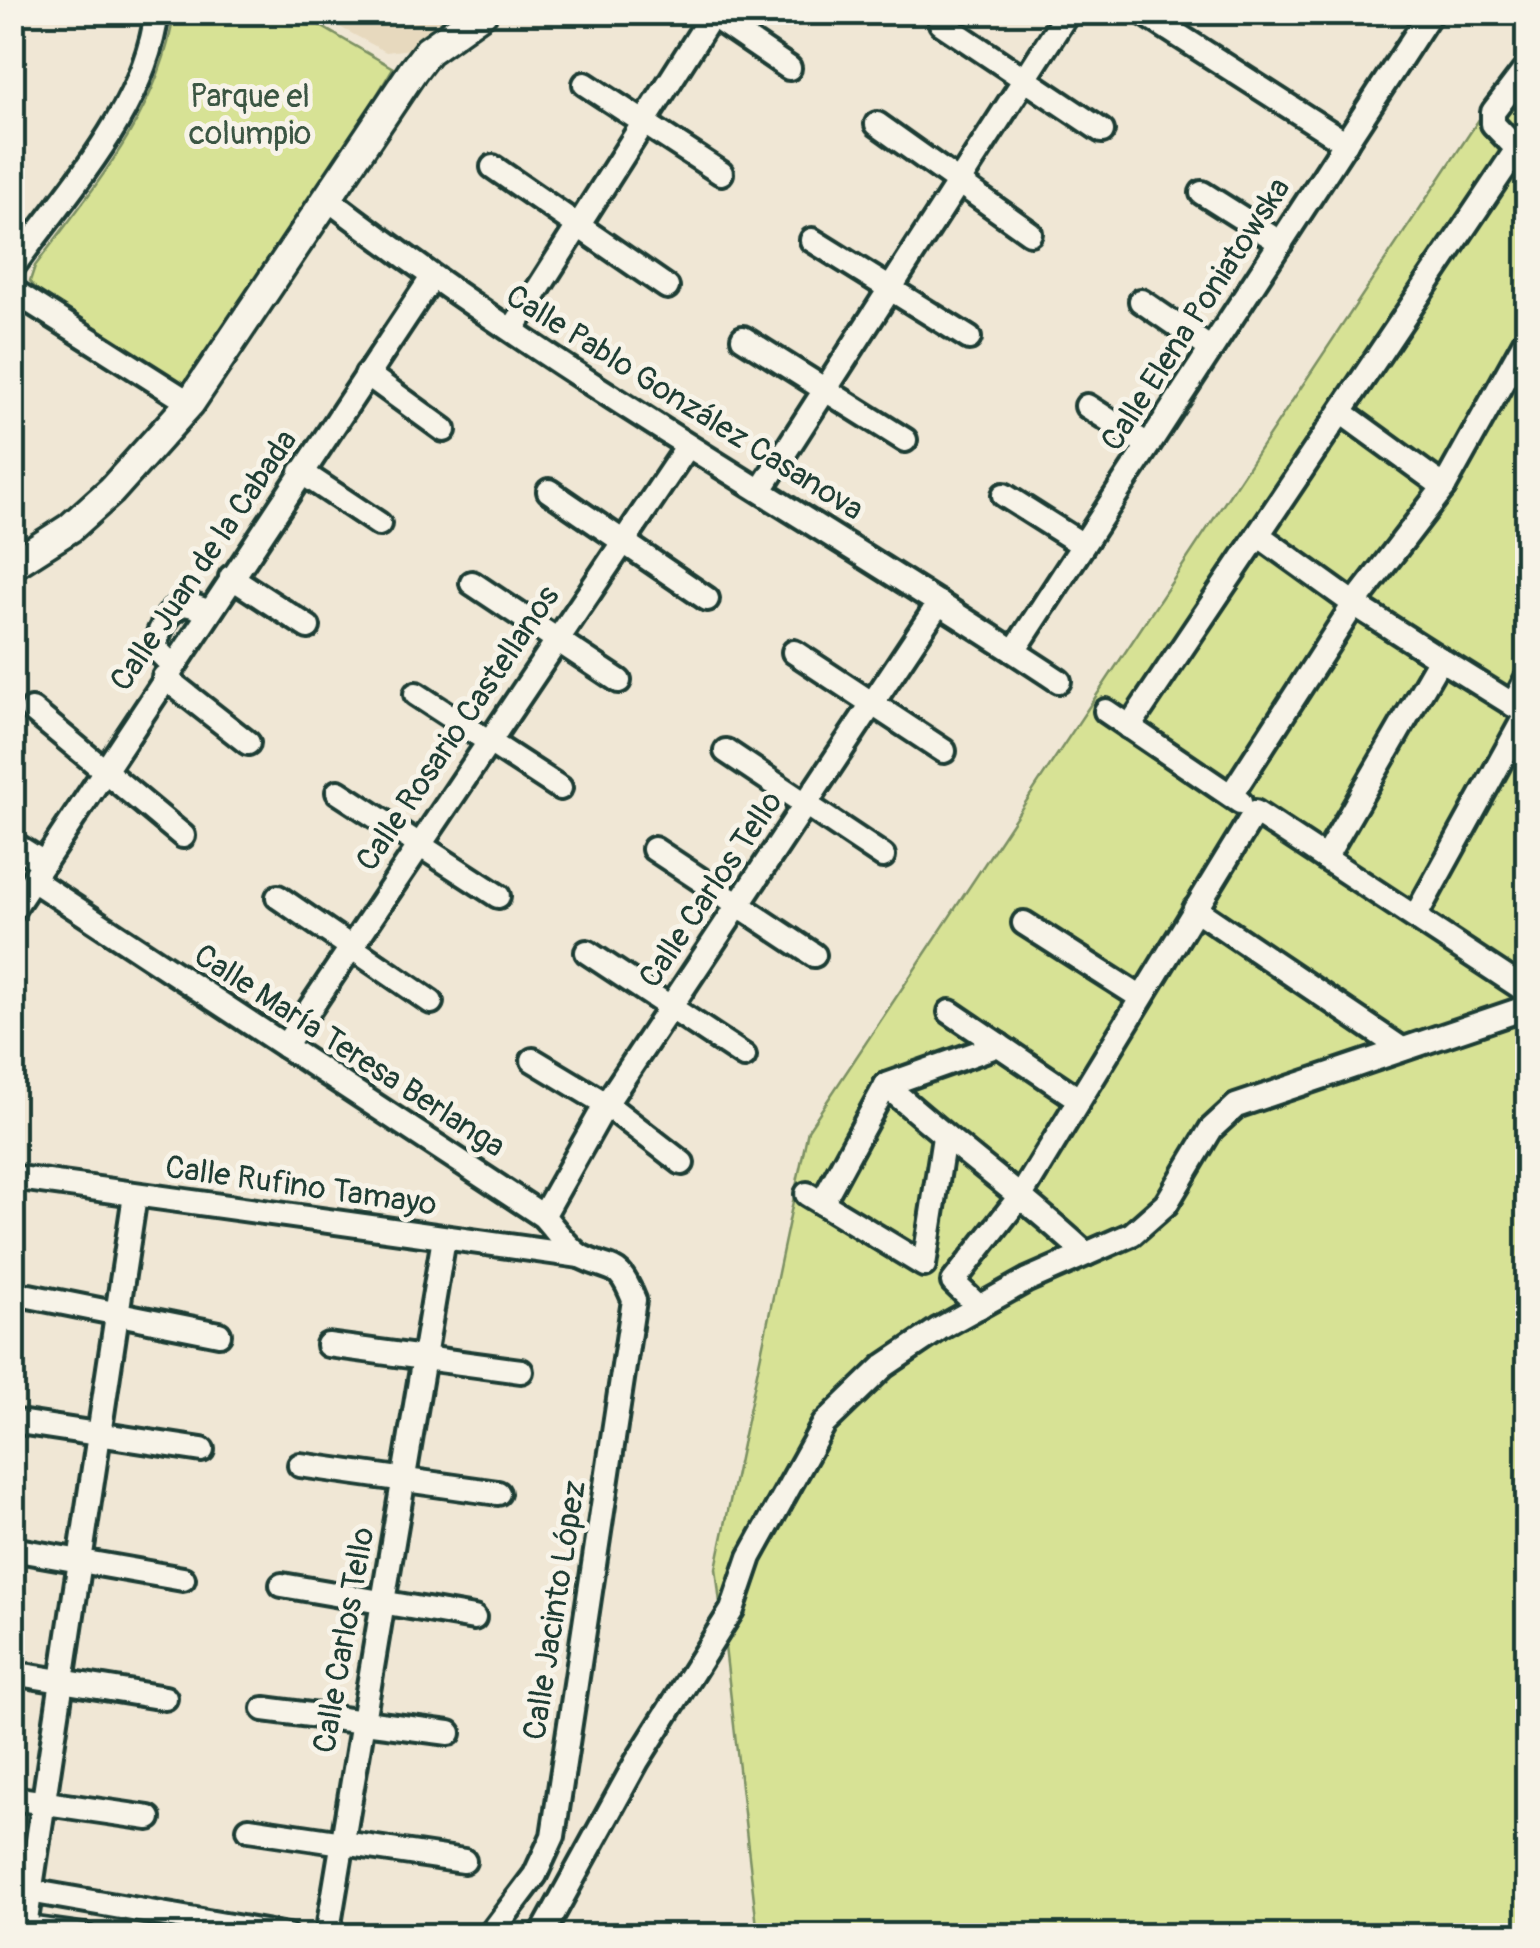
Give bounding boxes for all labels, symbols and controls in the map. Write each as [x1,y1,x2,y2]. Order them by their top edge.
park label: Parque el columpio [189,77,311,154]
street label: Calle Elena Poniatowska [1092,170,1299,459]
street label: Calle Pablo González Casanova [498,276,871,530]
street label: Calle Juan de la Cabada [101,422,306,699]
street label: Calle Rosario Castellanos [347,578,568,879]
street label: Calle Carlos Tello [630,784,791,996]
street label: Calle María Teresa Berlanga [186,935,513,1166]
street label: Calle Rufino Tamayo [163,1147,439,1225]
street label: Calle Jacinto López [515,1477,595,1743]
street label: Calle Carlos Tello [304,1524,384,1756]

